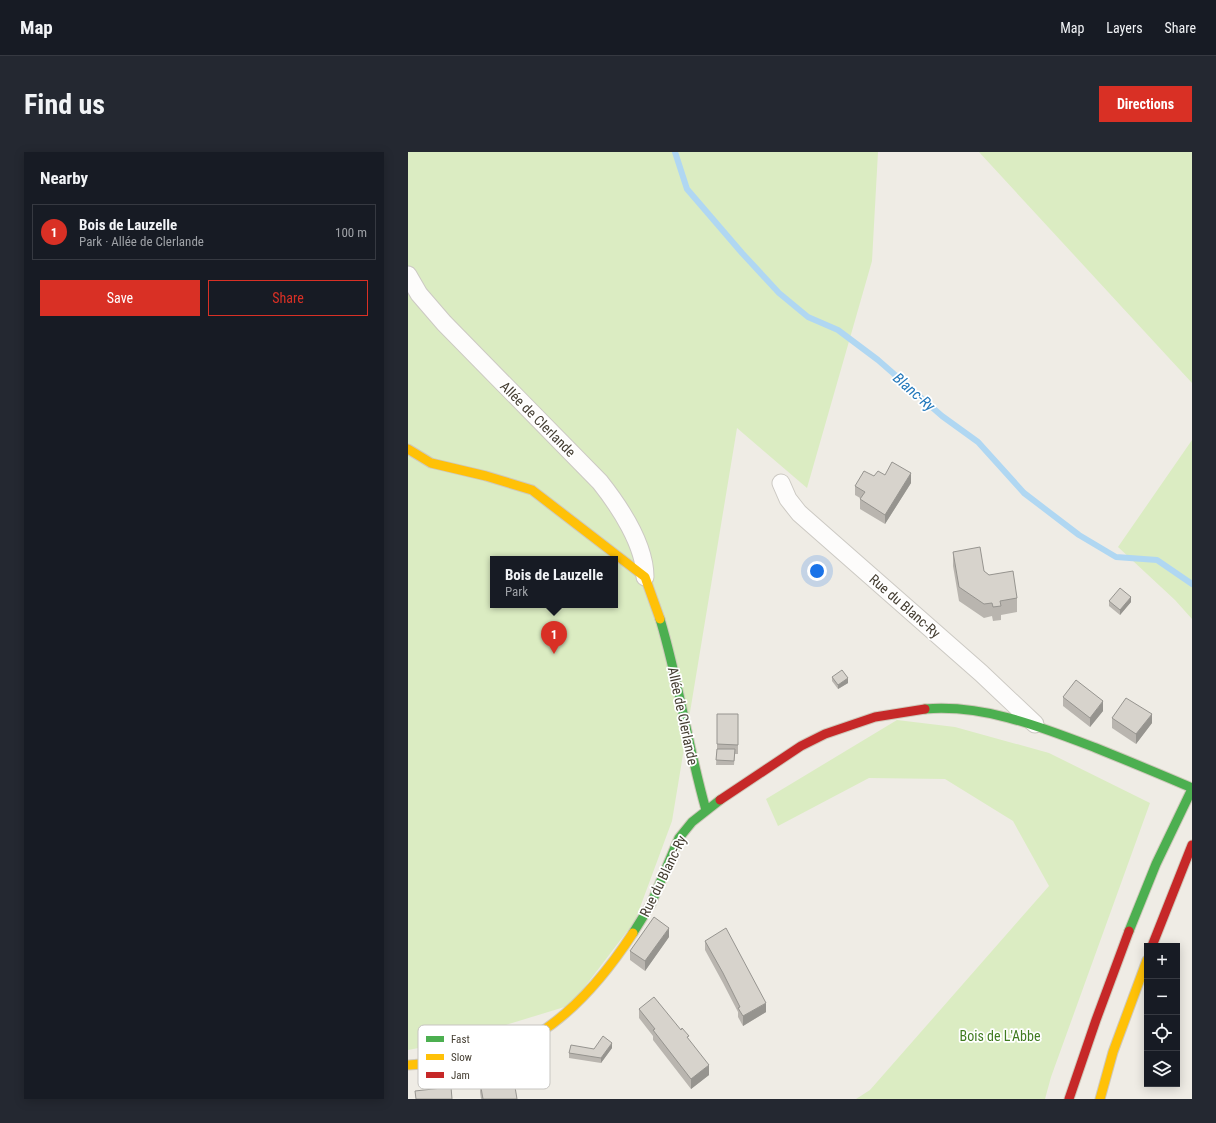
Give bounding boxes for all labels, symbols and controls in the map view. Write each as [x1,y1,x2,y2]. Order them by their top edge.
text: Map [20,16,53,39]
text: Map [1060,20,1084,36]
text: Layers [1106,20,1143,36]
text: Share [1165,20,1196,36]
button: Directions [1099,86,1192,122]
text: Find us [24,88,105,121]
text: Nearby [40,168,88,188]
text: Bois de Lauzelle [79,216,177,234]
text: 1 [51,225,57,240]
text: 100 m [335,225,367,240]
text: Park · Allée de Clerlande [79,234,204,249]
button: Save [40,280,200,316]
button: Share [208,280,368,316]
water label: Blanc-Ry [889,369,939,416]
street label: Allée de Clerlande [497,378,579,460]
popup [490,556,618,608]
your location [807,561,827,581]
text: Bois de Lauzelle [505,566,603,584]
street label: Rue du Blanc-Ry [866,571,944,641]
text: Park [505,584,528,599]
pin: 1 [541,621,567,654]
street label: Allée de Clerlande [665,666,701,767]
street label: Rue du Blanc-Ry [636,833,690,919]
map controls [1144,943,1180,1087]
button: + [1144,943,1180,979]
button: − [1144,979,1180,1015]
button: locate [1144,1015,1180,1051]
legend [418,1025,550,1089]
park label: Bois de L'Abbe [960,1028,1041,1044]
text: Fast [451,1033,470,1046]
text: Slow [451,1051,472,1064]
button: layers [1144,1051,1180,1087]
text: Jam [451,1069,470,1082]

